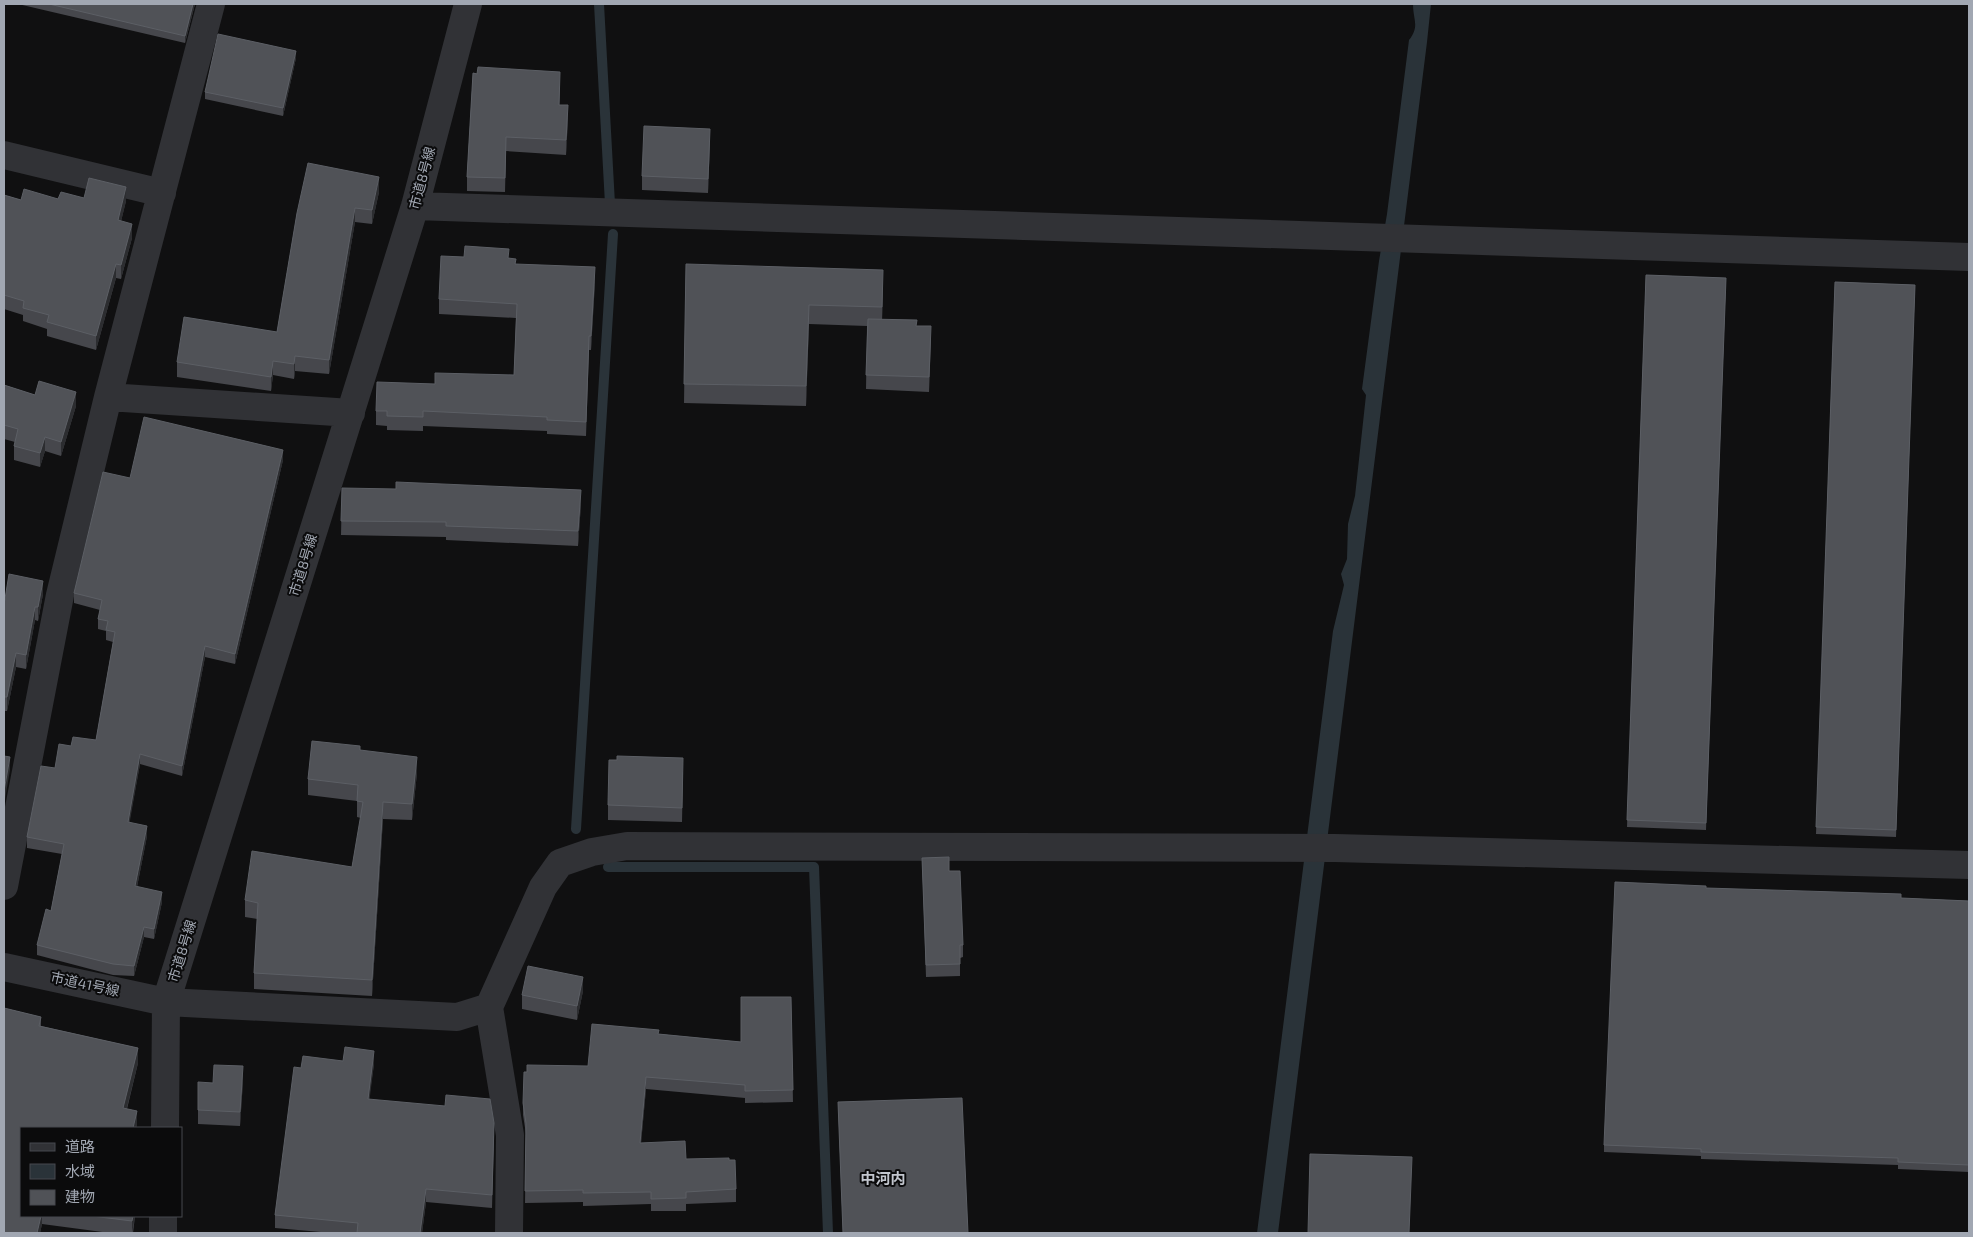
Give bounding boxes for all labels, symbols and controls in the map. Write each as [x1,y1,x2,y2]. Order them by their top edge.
street label: 市道8号線 [405,145,438,211]
street label: 市道8号線 [285,532,320,598]
street label: 市道8号線 [164,918,199,984]
street label: 市道41号線 [49,968,121,999]
legend [20,1127,182,1217]
text: 道路 [65,1137,95,1155]
text: 水域 [65,1162,95,1180]
district label: 中河内 [860,1169,906,1187]
text: 建物 [65,1187,95,1205]

